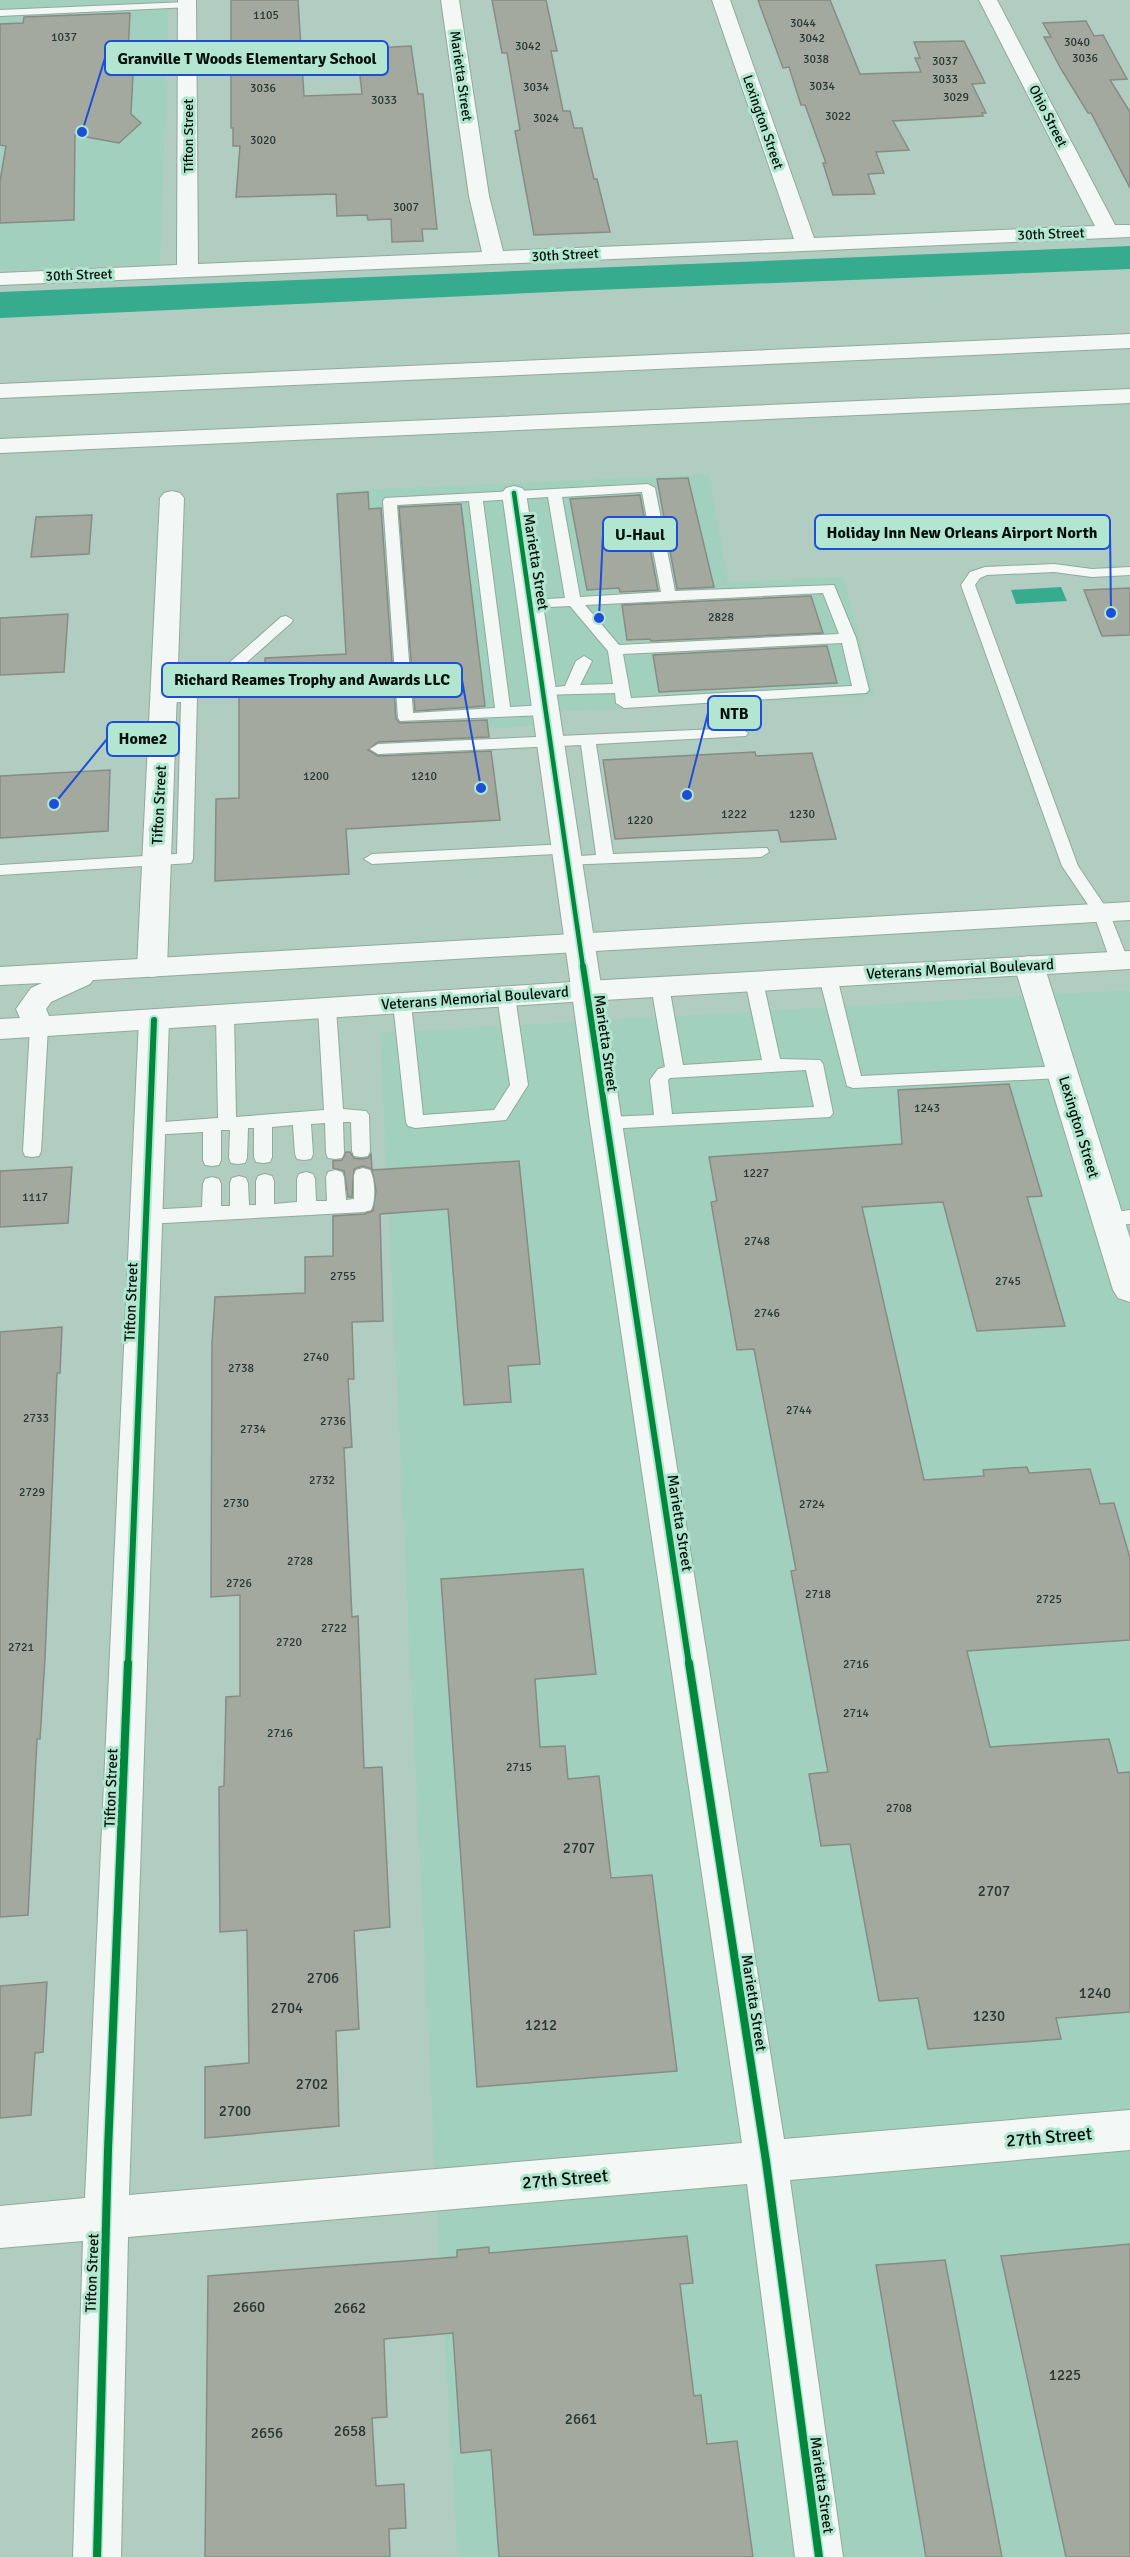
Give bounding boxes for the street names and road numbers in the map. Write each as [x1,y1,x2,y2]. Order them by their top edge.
street label: Marietta Street [446,30,476,122]
street label: Lexington Street [739,73,787,171]
street label: Ohio Street [1025,82,1071,150]
street label: Tifton Street [180,99,197,173]
street label: 30th Street [1017,224,1085,244]
street label: 30th Street [531,245,599,265]
street label: 30th Street [45,265,113,285]
street label: Marietta Street [519,512,553,612]
street label: Tifton Street [148,765,170,845]
street label: Veterans Memorial Boulevard [866,955,1054,983]
street label: Veterans Memorial Boulevard [381,982,569,1014]
street label: Marietta Street [590,993,622,1093]
street label: Lexington Street [1055,1074,1103,1180]
street label: Tifton Street [121,1262,141,1342]
street label: Marietta Street [663,1473,697,1573]
street label: Tifton Street [101,1748,121,1828]
street label: Marietta Street [737,1953,771,2053]
street label: 27th Street [1005,2122,1093,2152]
street label: 27th Street [521,2164,609,2194]
street label: Tifton Street [82,2233,102,2313]
street label: Marietta Street [806,2435,838,2535]

